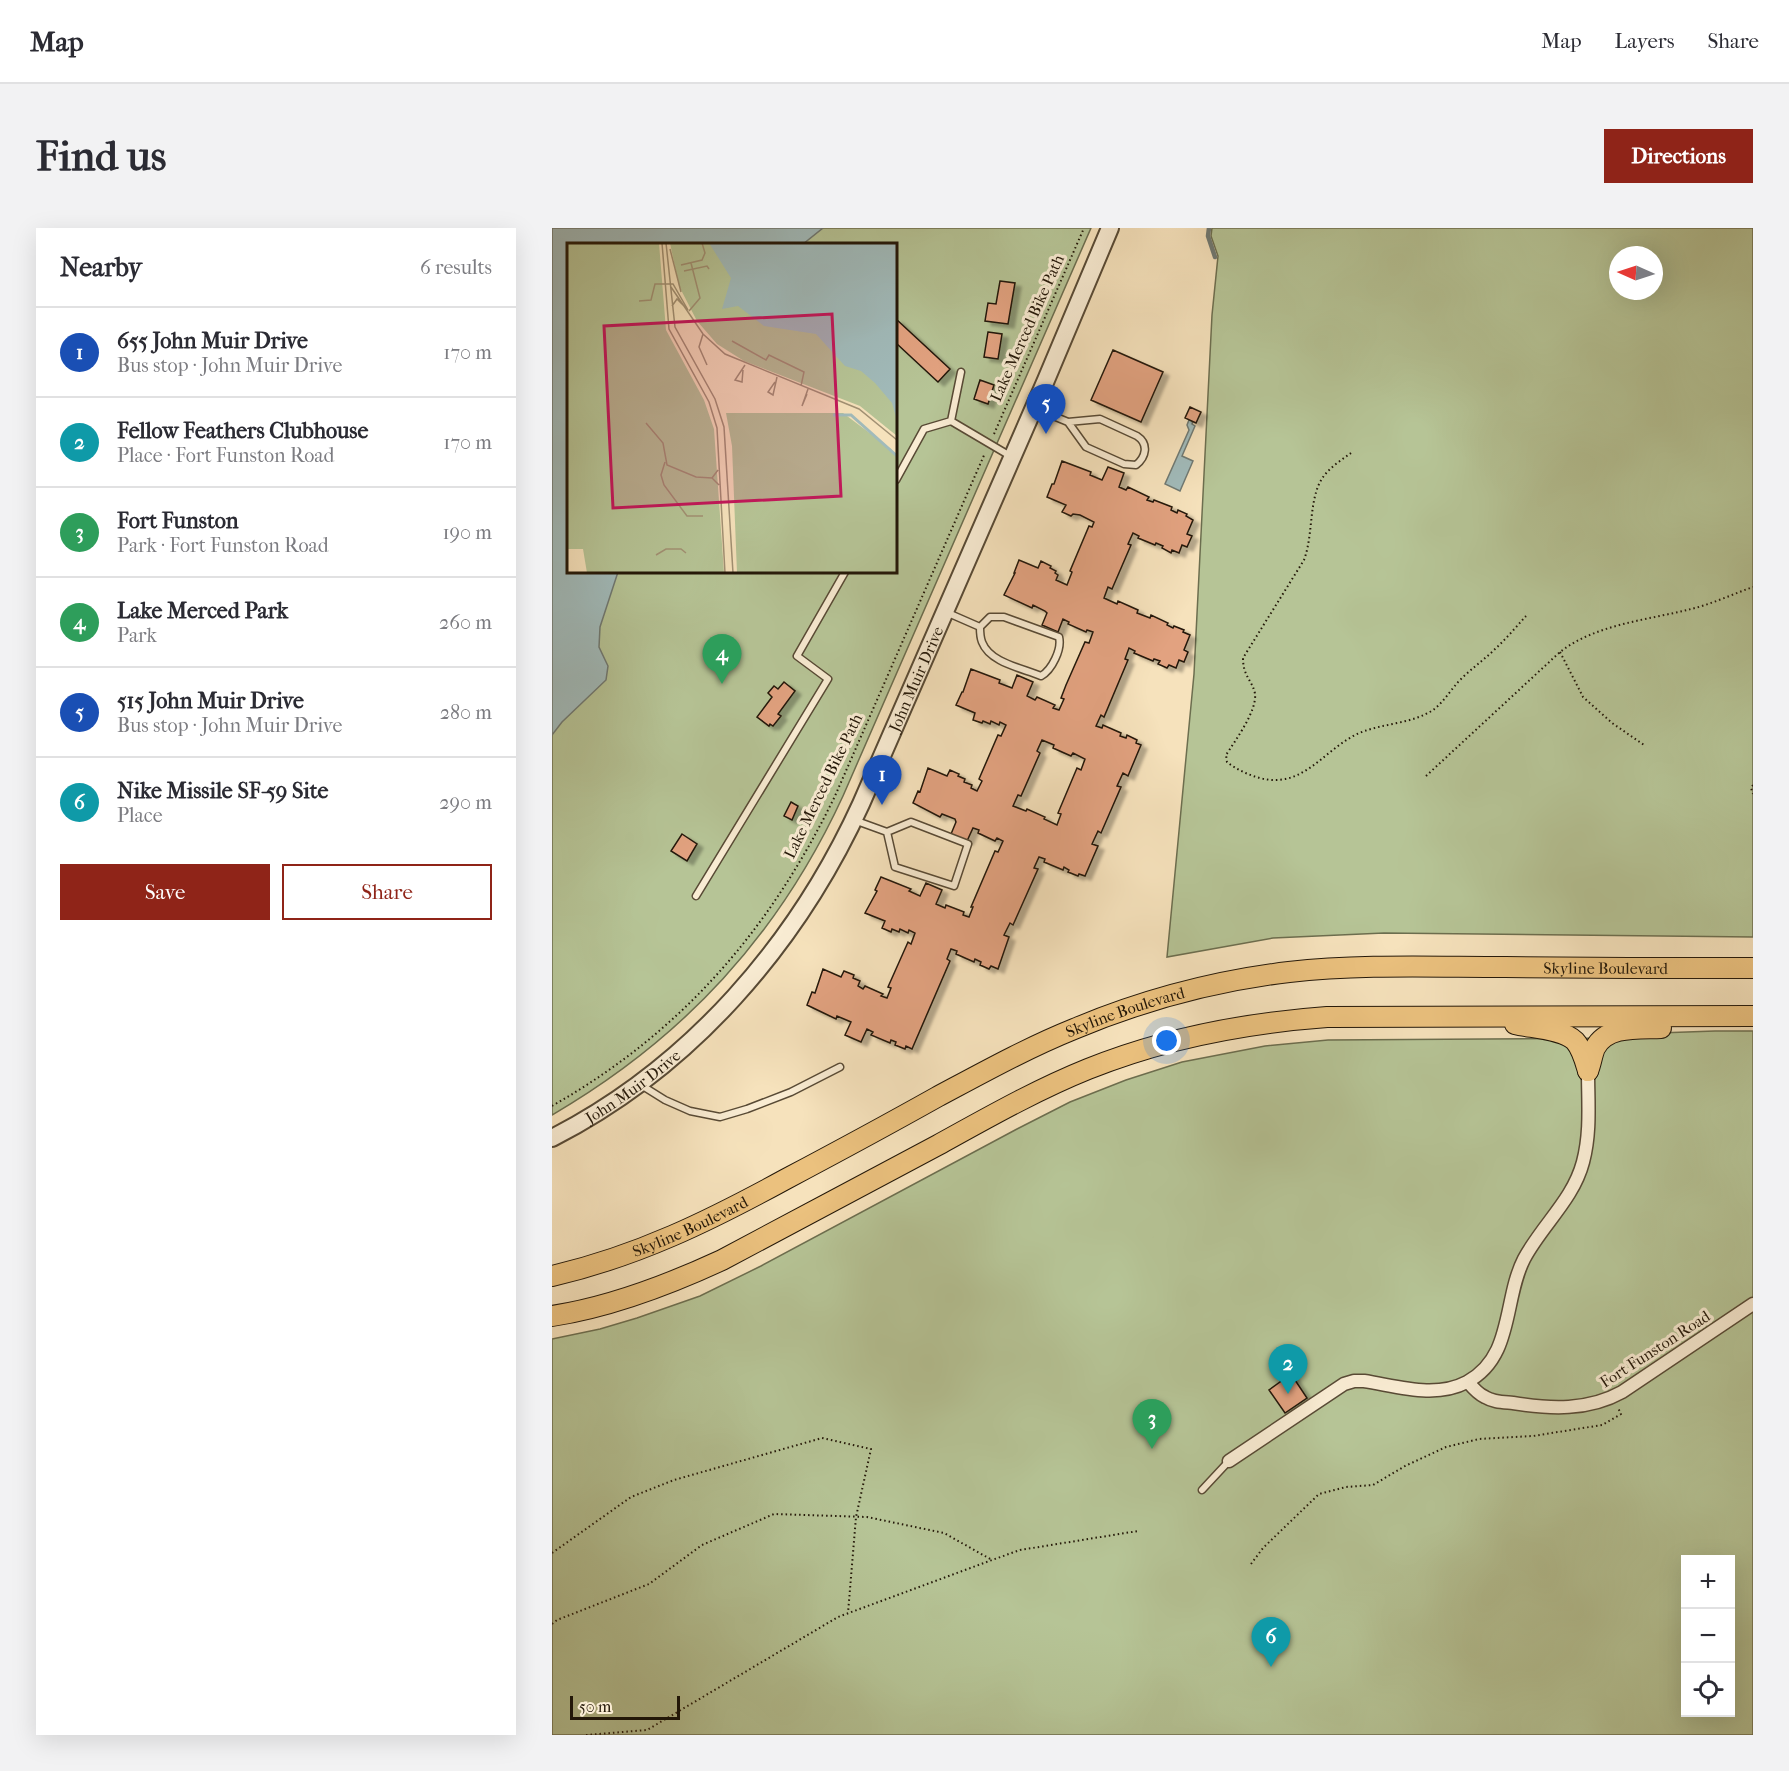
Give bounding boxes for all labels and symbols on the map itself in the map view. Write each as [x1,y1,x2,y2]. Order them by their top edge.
inset map [567,243,897,573]
north arrow [1609,246,1663,300]
street label: Lake Merced Bike Path [986,252,1068,404]
pin: 5 [1026,384,1066,434]
street label: John Muir Drive [883,623,947,736]
pin: 4 [702,634,742,684]
street label: Lake Merced Bike Path [780,710,866,861]
pin: 1 [862,756,902,805]
street label: Skyline Boulevard [1543,958,1668,977]
street label: Skyline Boulevard [1063,982,1187,1041]
your location [1152,1026,1181,1055]
street label: John Muir Drive [580,1045,684,1128]
street label: Skyline Boulevard [630,1192,751,1260]
street label: Fort Funston Road [1596,1306,1714,1392]
pin: 2 [1268,1344,1308,1394]
pin: 3 [1132,1400,1172,1449]
pin: 6 [1252,1618,1290,1667]
scale bar [570,1693,680,1720]

